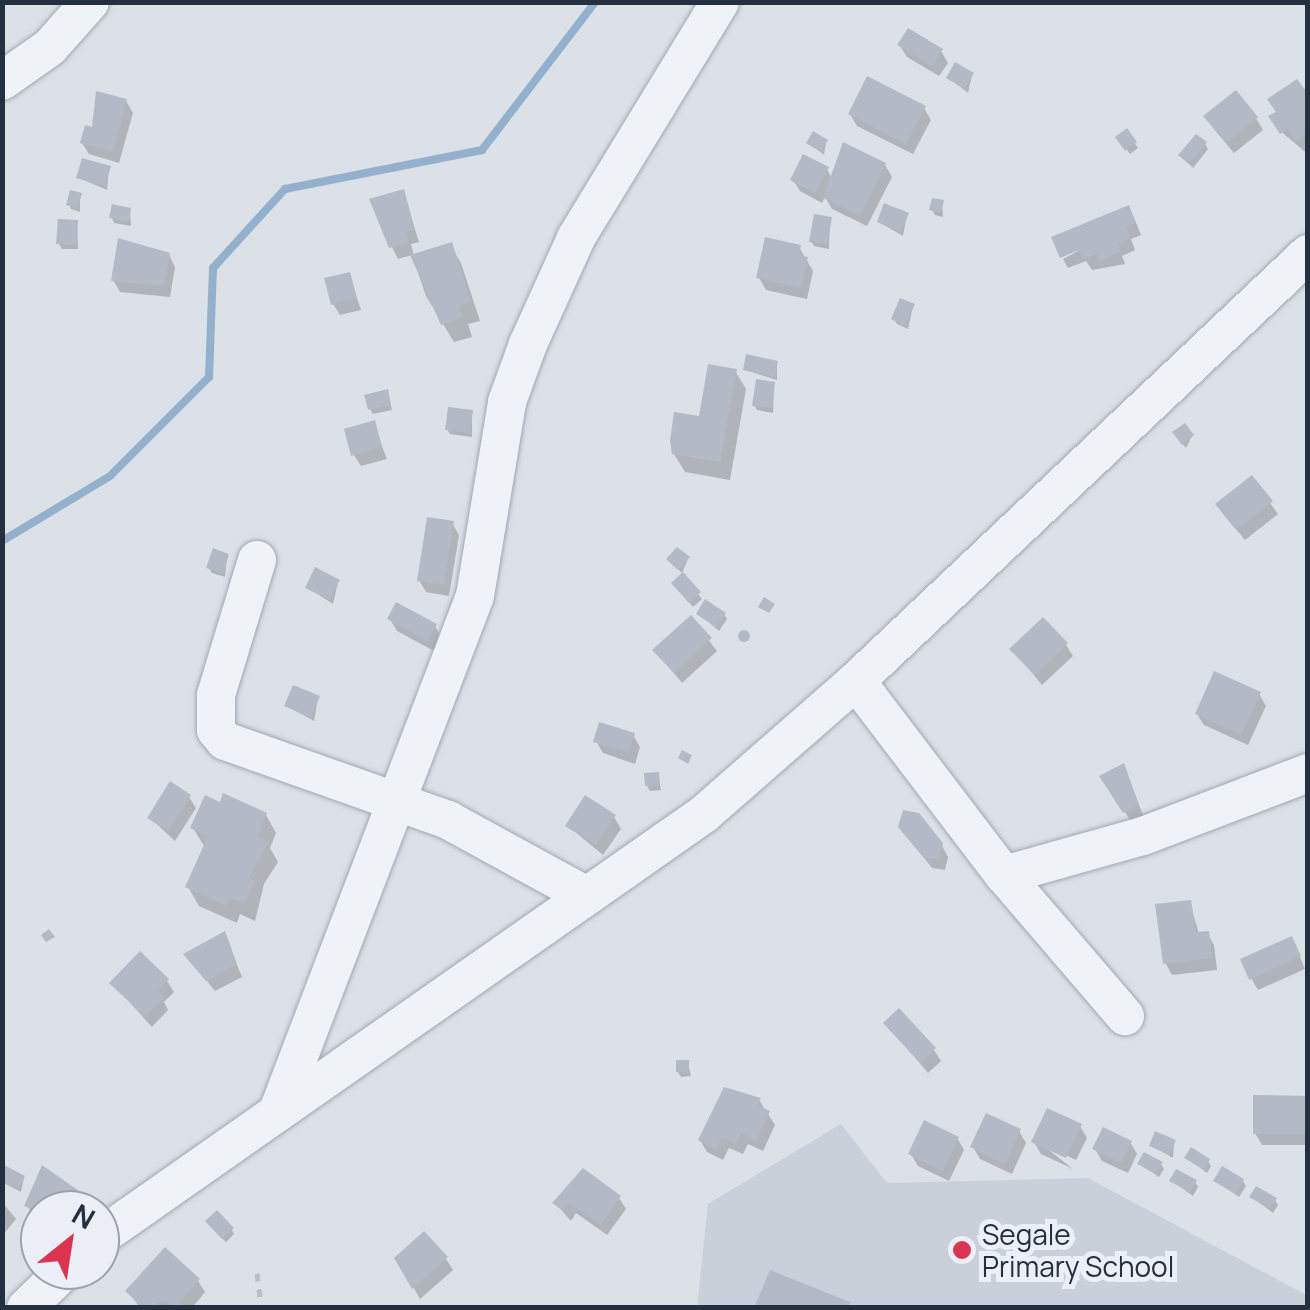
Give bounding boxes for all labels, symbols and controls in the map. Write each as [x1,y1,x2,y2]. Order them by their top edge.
north arrow [20,1190,120,1290]
text: N [66,1194,102,1237]
place label: Segale Primary School [982,1217,1174,1283]
marker: Segale Primary School [951,1239,973,1261]

